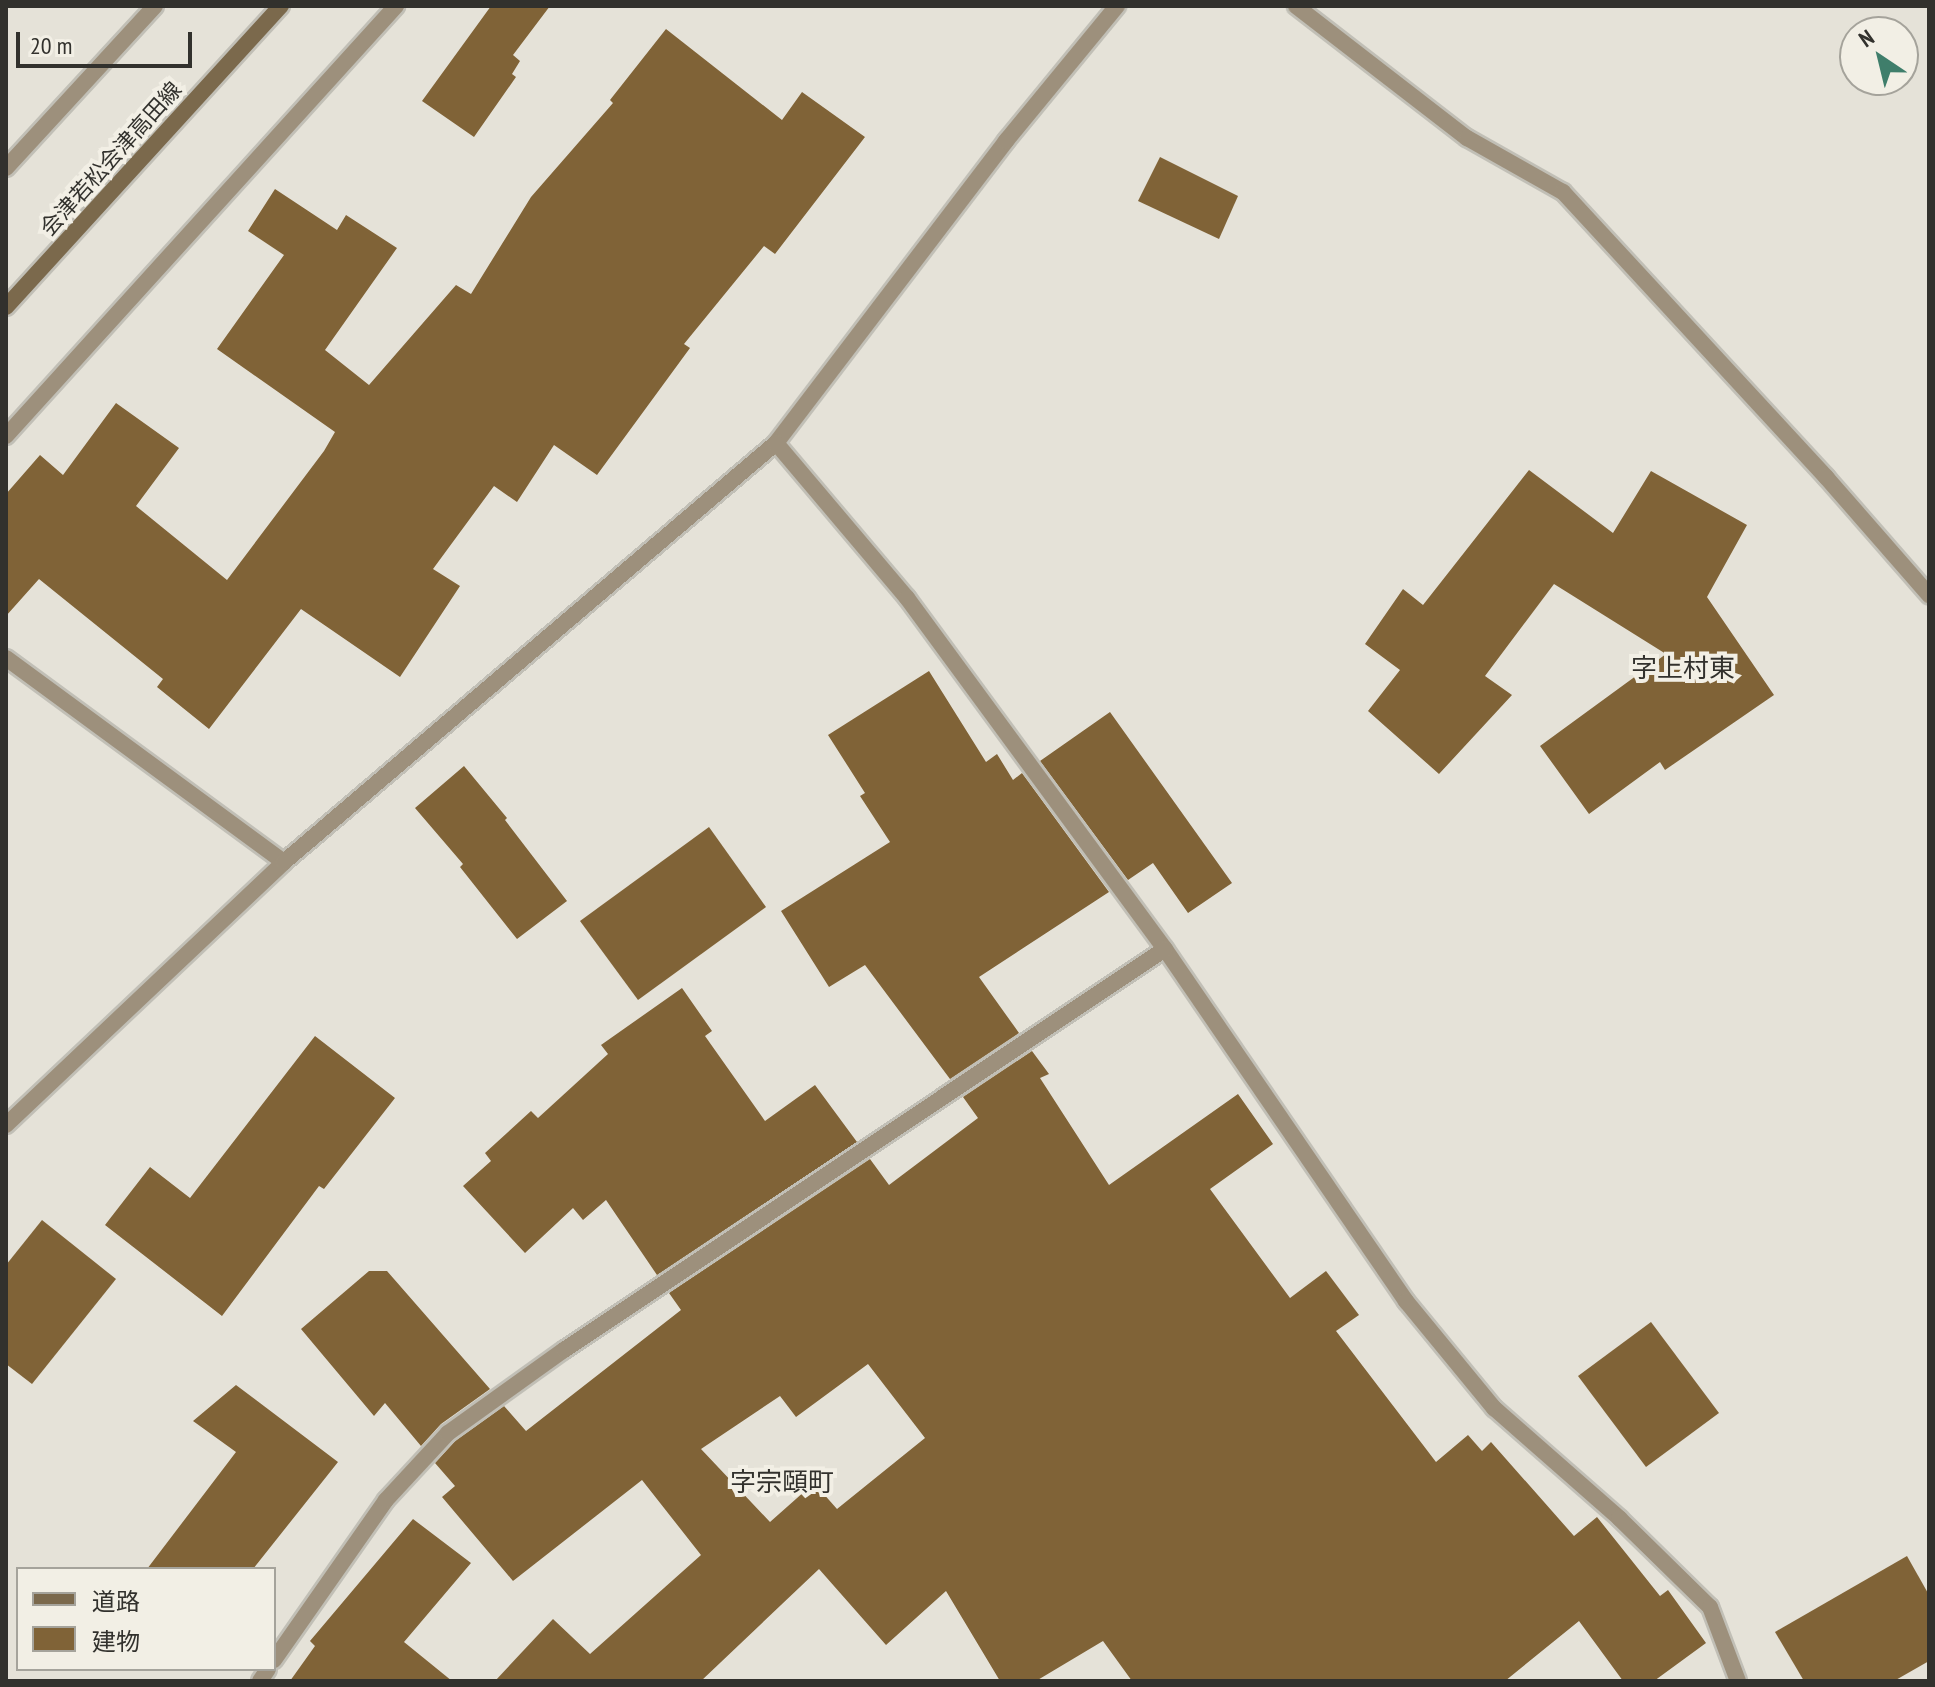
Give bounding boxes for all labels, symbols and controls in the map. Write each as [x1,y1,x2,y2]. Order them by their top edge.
scale bar [20,16,196,66]
north arrow [1839,16,1919,96]
text: N [1853,23,1879,53]
text: 20 m [30,30,72,61]
street label: 会津若松会津高田線 [35,77,187,241]
district label: 字上村東 [1631,652,1735,684]
district label: 字宗頤町 [730,1466,834,1498]
legend [16,1567,276,1671]
text: 道路 [92,1586,140,1617]
text: 建物 [92,1626,140,1657]

